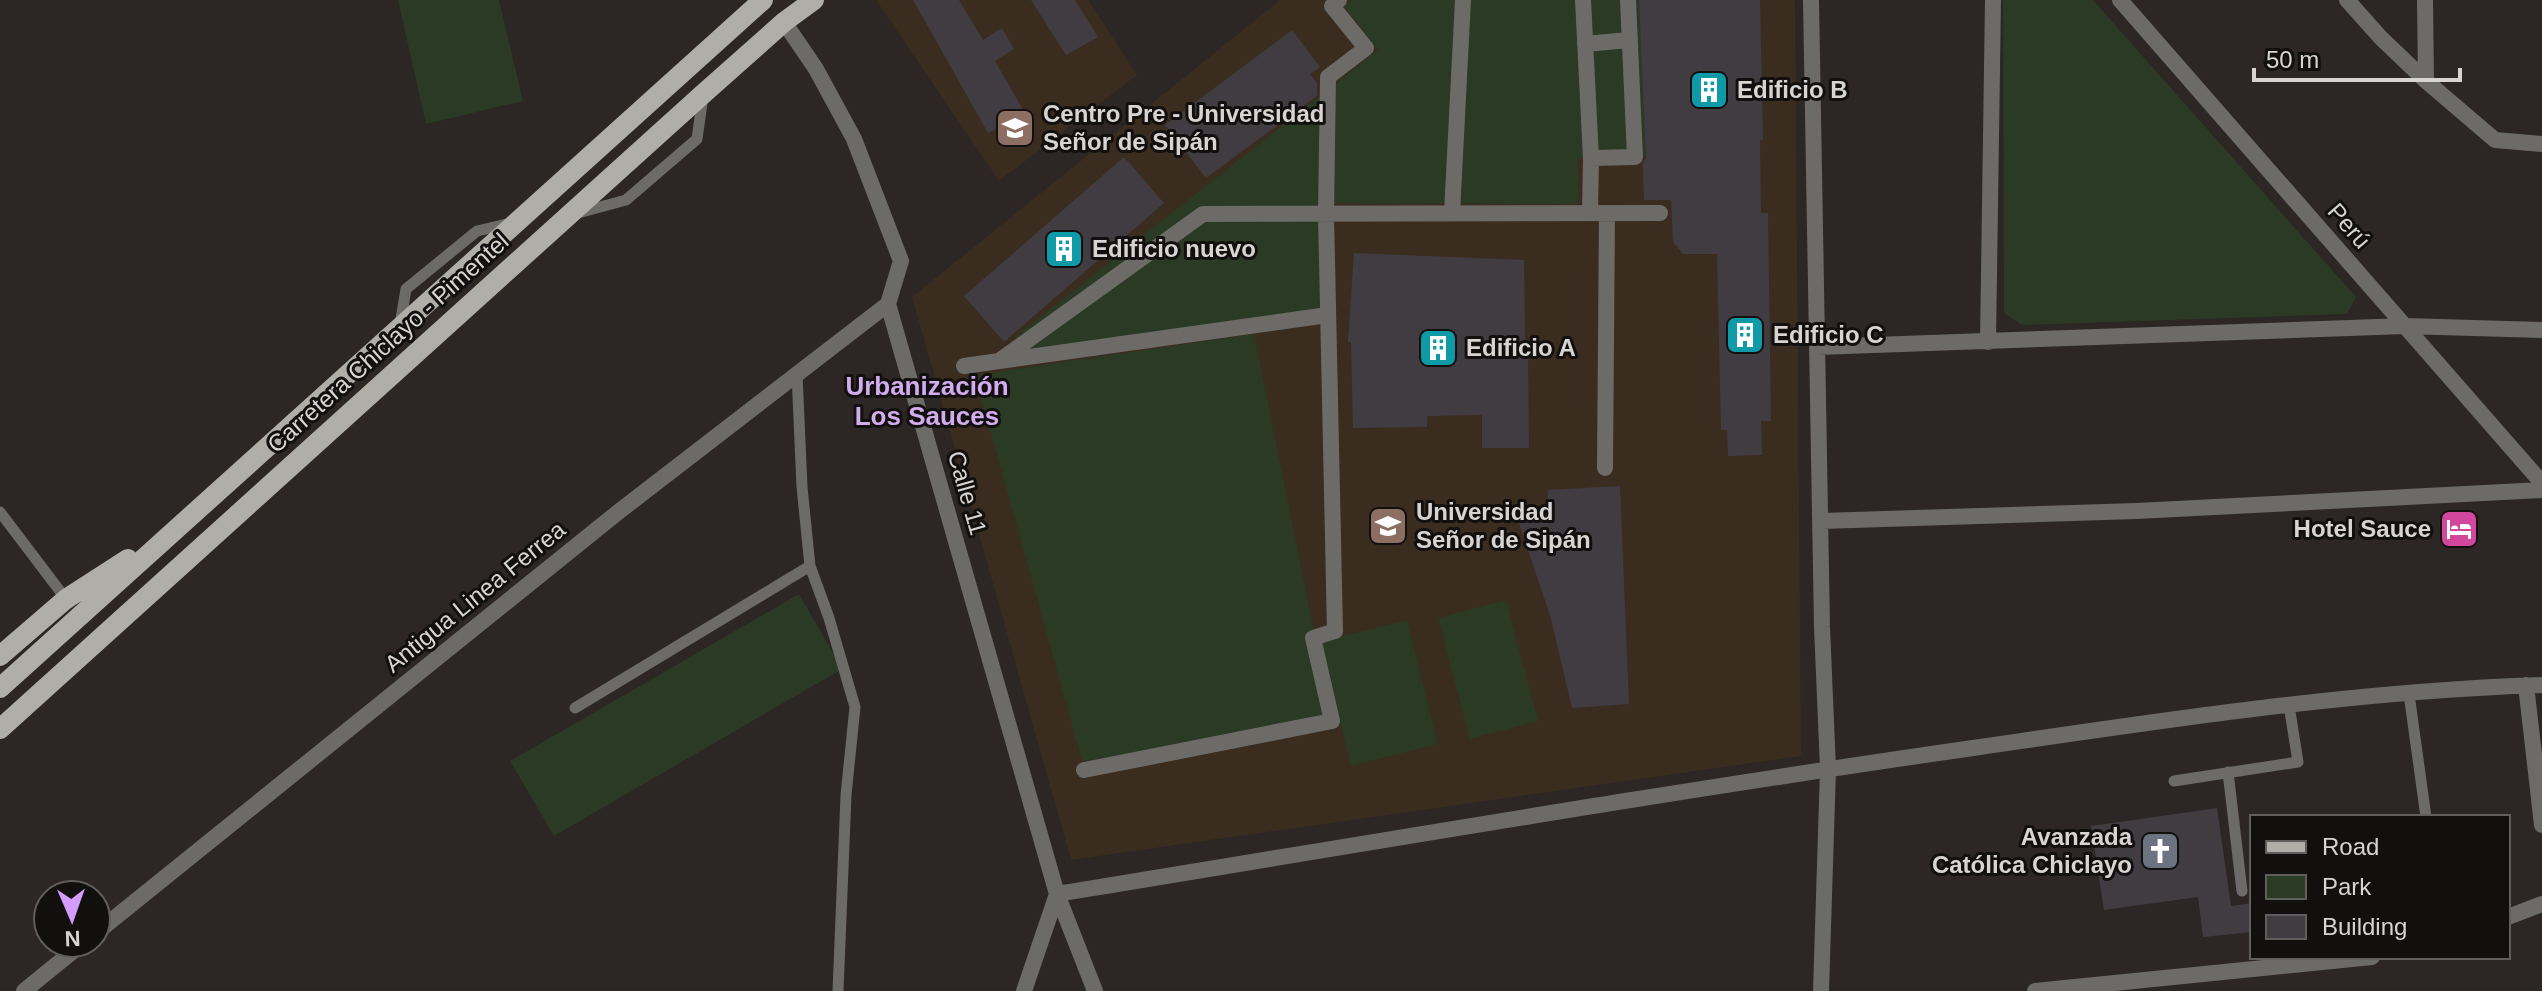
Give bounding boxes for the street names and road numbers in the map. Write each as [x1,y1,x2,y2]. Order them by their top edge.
street label: Perú [2323,198,2376,254]
street label: Carretera Chiclayo - Pimentel [262,227,514,458]
street label: Calle 11 [943,448,992,538]
street label: Antigua Linea Ferrea [379,515,571,678]

